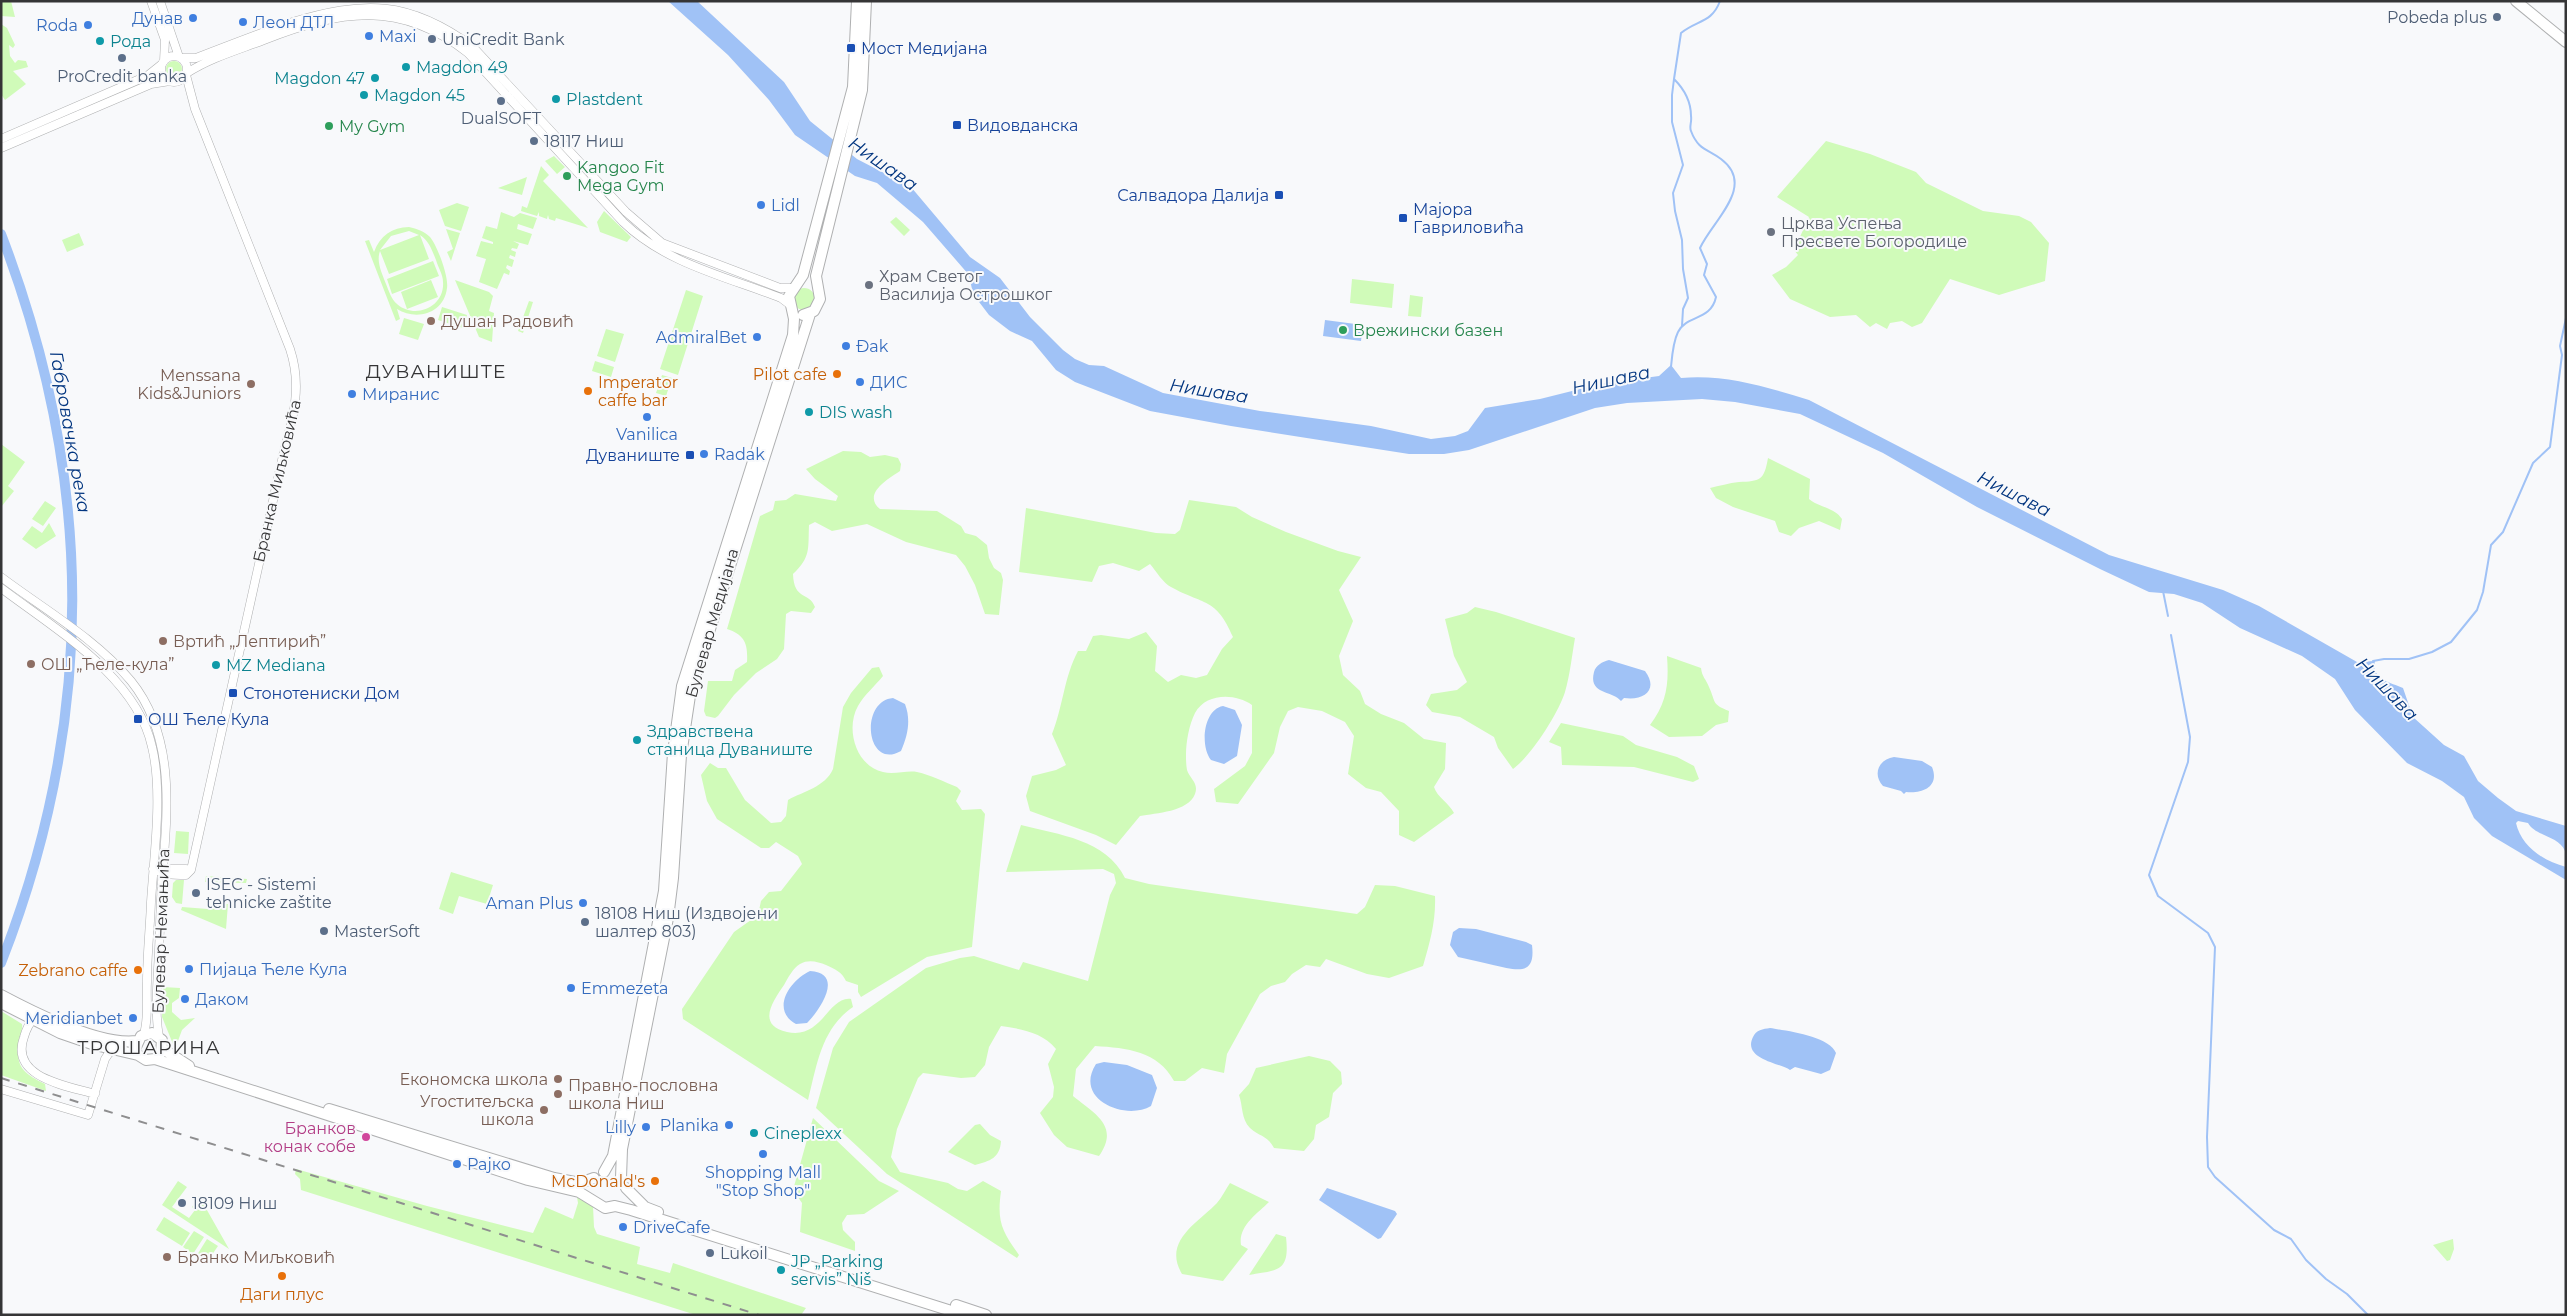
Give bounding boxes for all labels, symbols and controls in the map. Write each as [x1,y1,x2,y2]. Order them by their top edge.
place label: Pobeda plus [2387,8,2487,27]
place label: Дунав [132,9,183,28]
marker: Pobeda plus [2491,11,2503,23]
marker: Дунав [187,12,199,24]
place label: Леон ДТЛ [253,13,334,32]
place label: Roda [36,16,78,35]
marker: Леон ДТЛ [237,16,249,28]
marker: Roda [82,19,94,31]
place label: Maxi [379,27,417,46]
marker: Maxi [363,30,375,42]
place label: UniCredit Bank [442,30,565,49]
place label: Рода [110,32,151,51]
marker: UniCredit Bank [426,33,438,45]
marker: Рода [94,35,106,47]
place label: Мост Медијана [861,39,988,58]
marker: Мост Медијана [845,42,857,54]
marker: ProCredit banka [116,52,128,64]
place label: Magdon 49 [416,58,508,77]
marker: Magdon 49 [400,61,412,73]
place label: ProCredit banka [57,67,187,86]
place label: Magdon 47 [274,69,365,88]
marker: Magdon 47 [369,72,381,84]
place label: Magdon 45 [374,86,465,105]
marker: Magdon 45 [358,89,370,101]
place label: Plastdent [566,90,644,109]
marker: Plastdent [550,93,562,105]
marker: DualSOFT [495,95,507,107]
place label: DualSOFT [461,109,542,128]
place label: Видовданска [967,116,1078,135]
place label: My Gym [339,117,405,136]
marker: Видовданска [951,119,963,131]
marker: My Gym [323,120,335,132]
place label: 18117 Ниш [544,132,624,151]
water label: Нишава [844,132,922,196]
marker: 18117 Ниш [528,135,540,147]
place label: Kangoo Fit Mega Gym [577,158,665,195]
marker: Kangoo Fit Mega Gym [561,170,573,182]
place label: Салвадора Далија [1117,186,1269,205]
marker: Салвадора Далија [1273,189,1285,201]
place label: Lidl [771,196,800,215]
marker: Lidl [755,199,767,211]
place label: Мајора Гавриловића [1413,200,1524,237]
marker: Мајора Гавриловића [1397,212,1409,224]
place label: Црква Успења Пресвете Богородице [1781,214,1967,251]
marker: Црква Успења Пресвете Богородице [1765,226,1777,238]
place label: Храм Светог Василија Острошког [879,267,1053,304]
marker: Храм Светог Василија Острошког [863,279,875,291]
place label: Душан Радовић [441,312,574,331]
marker: Душан Радовић [425,315,437,327]
place label: Врежински базен [1353,321,1503,340]
marker: Врежински базен [1337,324,1349,336]
place label: AdmiralBet [656,328,747,347]
marker: AdmiralBet [751,331,763,343]
place label: Đak [856,337,889,356]
marker: Đak [840,340,852,352]
water label: Габровачка река [45,349,95,515]
district label: ДУВАНИШТЕ [366,360,506,383]
water label: Нишава [1570,361,1652,399]
place label: Pilot cafe [753,365,827,384]
place label: Menssana Kids&Juniors [137,366,241,403]
marker: Pilot cafe [831,368,843,380]
place label: Imperator caffe bar [598,373,678,410]
place label: ДИС [870,373,907,392]
water label: Нишава [1168,374,1250,408]
marker: ДИС [854,376,866,388]
marker: Menssana Kids&Juniors [245,378,257,390]
place label: Миранис [362,385,439,404]
marker: Imperator caffe bar [582,385,594,397]
marker: Миранис [346,388,358,400]
street label: Бранка Миљковића [249,398,305,564]
place label: DIS wash [819,403,893,422]
marker: DIS wash [803,406,815,418]
marker: Vanilica [641,411,653,423]
place label: Vanilica [616,425,678,444]
place label: Radak [714,445,765,464]
place label: Дуваниште [586,446,680,465]
marker: Radak [698,448,710,460]
marker: Дуваниште [684,449,696,461]
water label: Нишава [1974,466,2054,522]
street label: Булевар Медијана [682,546,742,700]
place label: Вртић „Лептирић” [173,632,326,651]
marker: Вртић „Лептирић” [157,635,169,647]
water label: Нишава [2351,653,2423,725]
place label: ОШ „Ћеле-кула” [41,655,174,674]
place label: MZ Mediana [226,656,326,675]
marker: ОШ „Ћеле-кула” [25,658,37,670]
marker: MZ Mediana [210,659,222,671]
place label: Стонотениски Дом [243,684,400,703]
marker: Стонотениски Дом [227,687,239,699]
place label: ОШ Ћеле Кула [148,710,269,729]
marker: ОШ Ћеле Кула [132,713,144,725]
place label: Здравствена станица Дуваниште [647,722,813,759]
marker: Здравствена станица Дуваниште [631,734,643,746]
street label: Булевар Немањића [149,848,173,1014]
place label: ISEC - Sistemi tehnicke zaštite [206,875,332,912]
marker: ISEC - Sistemi tehnicke zaštite [190,887,202,899]
place label: Aman Plus [486,894,573,913]
marker: Aman Plus [577,897,589,909]
place label: 18108 Ниш (Издвојени шалтер 803) [595,904,778,941]
marker: 18108 Ниш (Издвојени шалтер 803) [579,916,591,928]
place label: MasterSoft [334,922,421,941]
marker: MasterSoft [318,925,330,937]
place label: Пијаца Ћеле Кула [199,960,347,979]
place label: Zebrano caffe [18,961,128,980]
marker: Пијаца Ћеле Кула [183,963,195,975]
marker: Zebrano caffe [132,964,144,976]
place label: Emmezeta [581,979,669,998]
marker: Emmezeta [565,982,577,994]
place label: Даком [195,990,249,1009]
marker: Даком [179,993,191,1005]
place label: Meridianbet [25,1009,123,1028]
marker: Meridianbet [127,1012,139,1024]
district label: ТРОШАРИНА [77,1036,221,1059]
place label: Економска школа [400,1070,548,1089]
marker: Економска школа [552,1073,564,1085]
place label: Правно-пословна школа Ниш [568,1076,718,1113]
marker: Правно-пословна школа Ниш [552,1088,564,1100]
place label: Угоститељска школа [420,1092,534,1129]
marker: Угоститељска школа [538,1104,550,1116]
place label: Planika [660,1116,719,1135]
place label: Lilly [605,1118,636,1137]
place label: Бранков конак собе [264,1119,356,1156]
marker: Planika [723,1119,735,1131]
marker: Lilly [640,1121,652,1133]
place label: Cineplexx [764,1124,842,1143]
marker: Cineplexx [748,1127,760,1139]
marker: Бранков конак собе [360,1131,372,1143]
marker: Shopping Mall "Stop Shop" [757,1148,769,1160]
place label: Рајко [467,1155,511,1174]
marker: Рајко [451,1158,463,1170]
place label: Shopping Mall "Stop Shop" [705,1163,821,1200]
place label: McDonald's [551,1172,645,1191]
marker: McDonald's [649,1175,661,1187]
place label: 18109 Ниш [192,1194,277,1213]
marker: 18109 Ниш [176,1197,188,1209]
place label: DriveCafe [633,1218,711,1237]
marker: DriveCafe [617,1221,629,1233]
place label: Lukoil [720,1244,768,1263]
marker: Lukoil [704,1247,716,1259]
place label: Бранко Миљковић [177,1248,335,1267]
marker: Бранко Миљковић [161,1251,173,1263]
place label: JP „Parking servis” Niš [790,1252,883,1289]
marker: JP „Parking servis” Niš [775,1264,787,1276]
marker: Даги плус [276,1270,288,1282]
place label: Даги плус [240,1285,324,1304]

